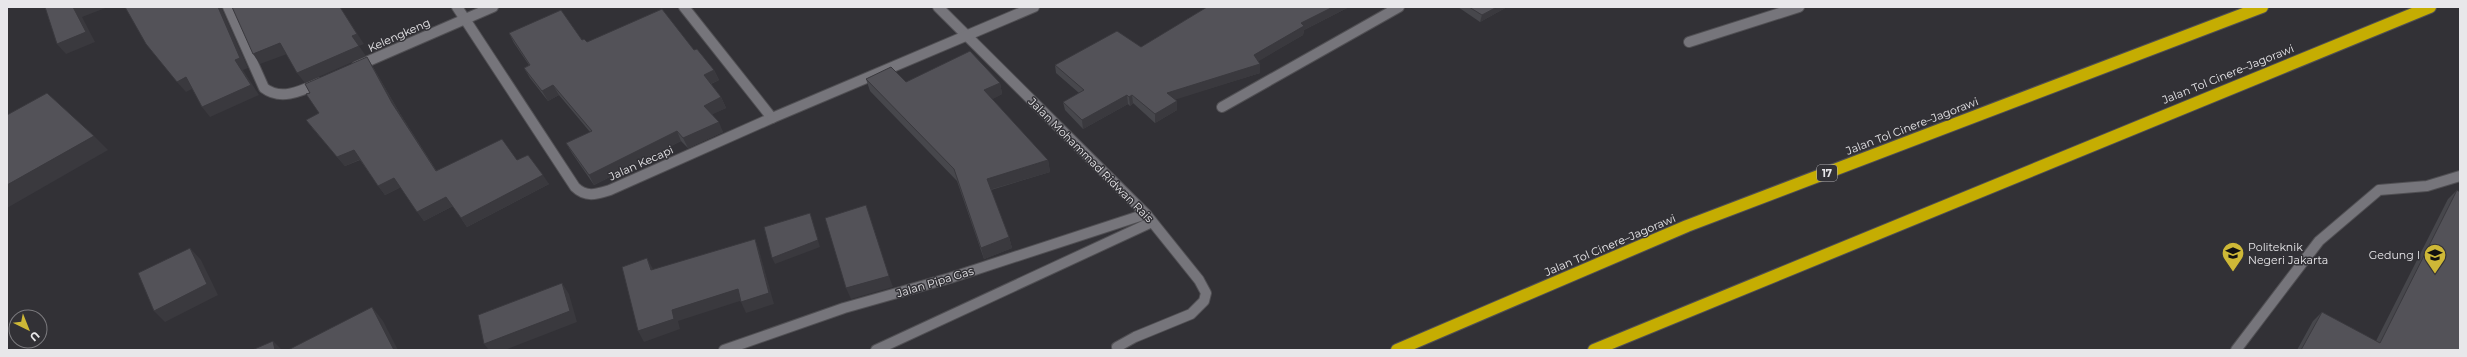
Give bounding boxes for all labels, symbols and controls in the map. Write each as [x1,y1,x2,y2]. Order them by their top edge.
street label: Kelengkeng [366,15,432,55]
street label: Jalan Tol Cinere–Jagorawi [2159,41,2296,107]
street label: Jalan Mohammad Ridwan Rais [1025,94,1157,226]
street label: Jalan Tol Cinere–Jagorawi [1843,94,1980,158]
street label: Jalan Kecapi [606,143,675,184]
road number: 17 [1817,165,1837,181]
street label: Jalan Tol Cinere–Jagorawi [1542,211,1678,279]
school or university icon: Politeknik Negeri Jakarta [2220,240,2246,273]
place label: Politeknik Negeri Jakarta [2248,240,2328,267]
school or university icon: Gedung I [2422,242,2448,275]
place label: Gedung I [2369,248,2420,262]
street label: Jalan Pipa Gas [894,263,976,301]
north arrow [8,309,48,349]
text: U [27,328,43,344]

